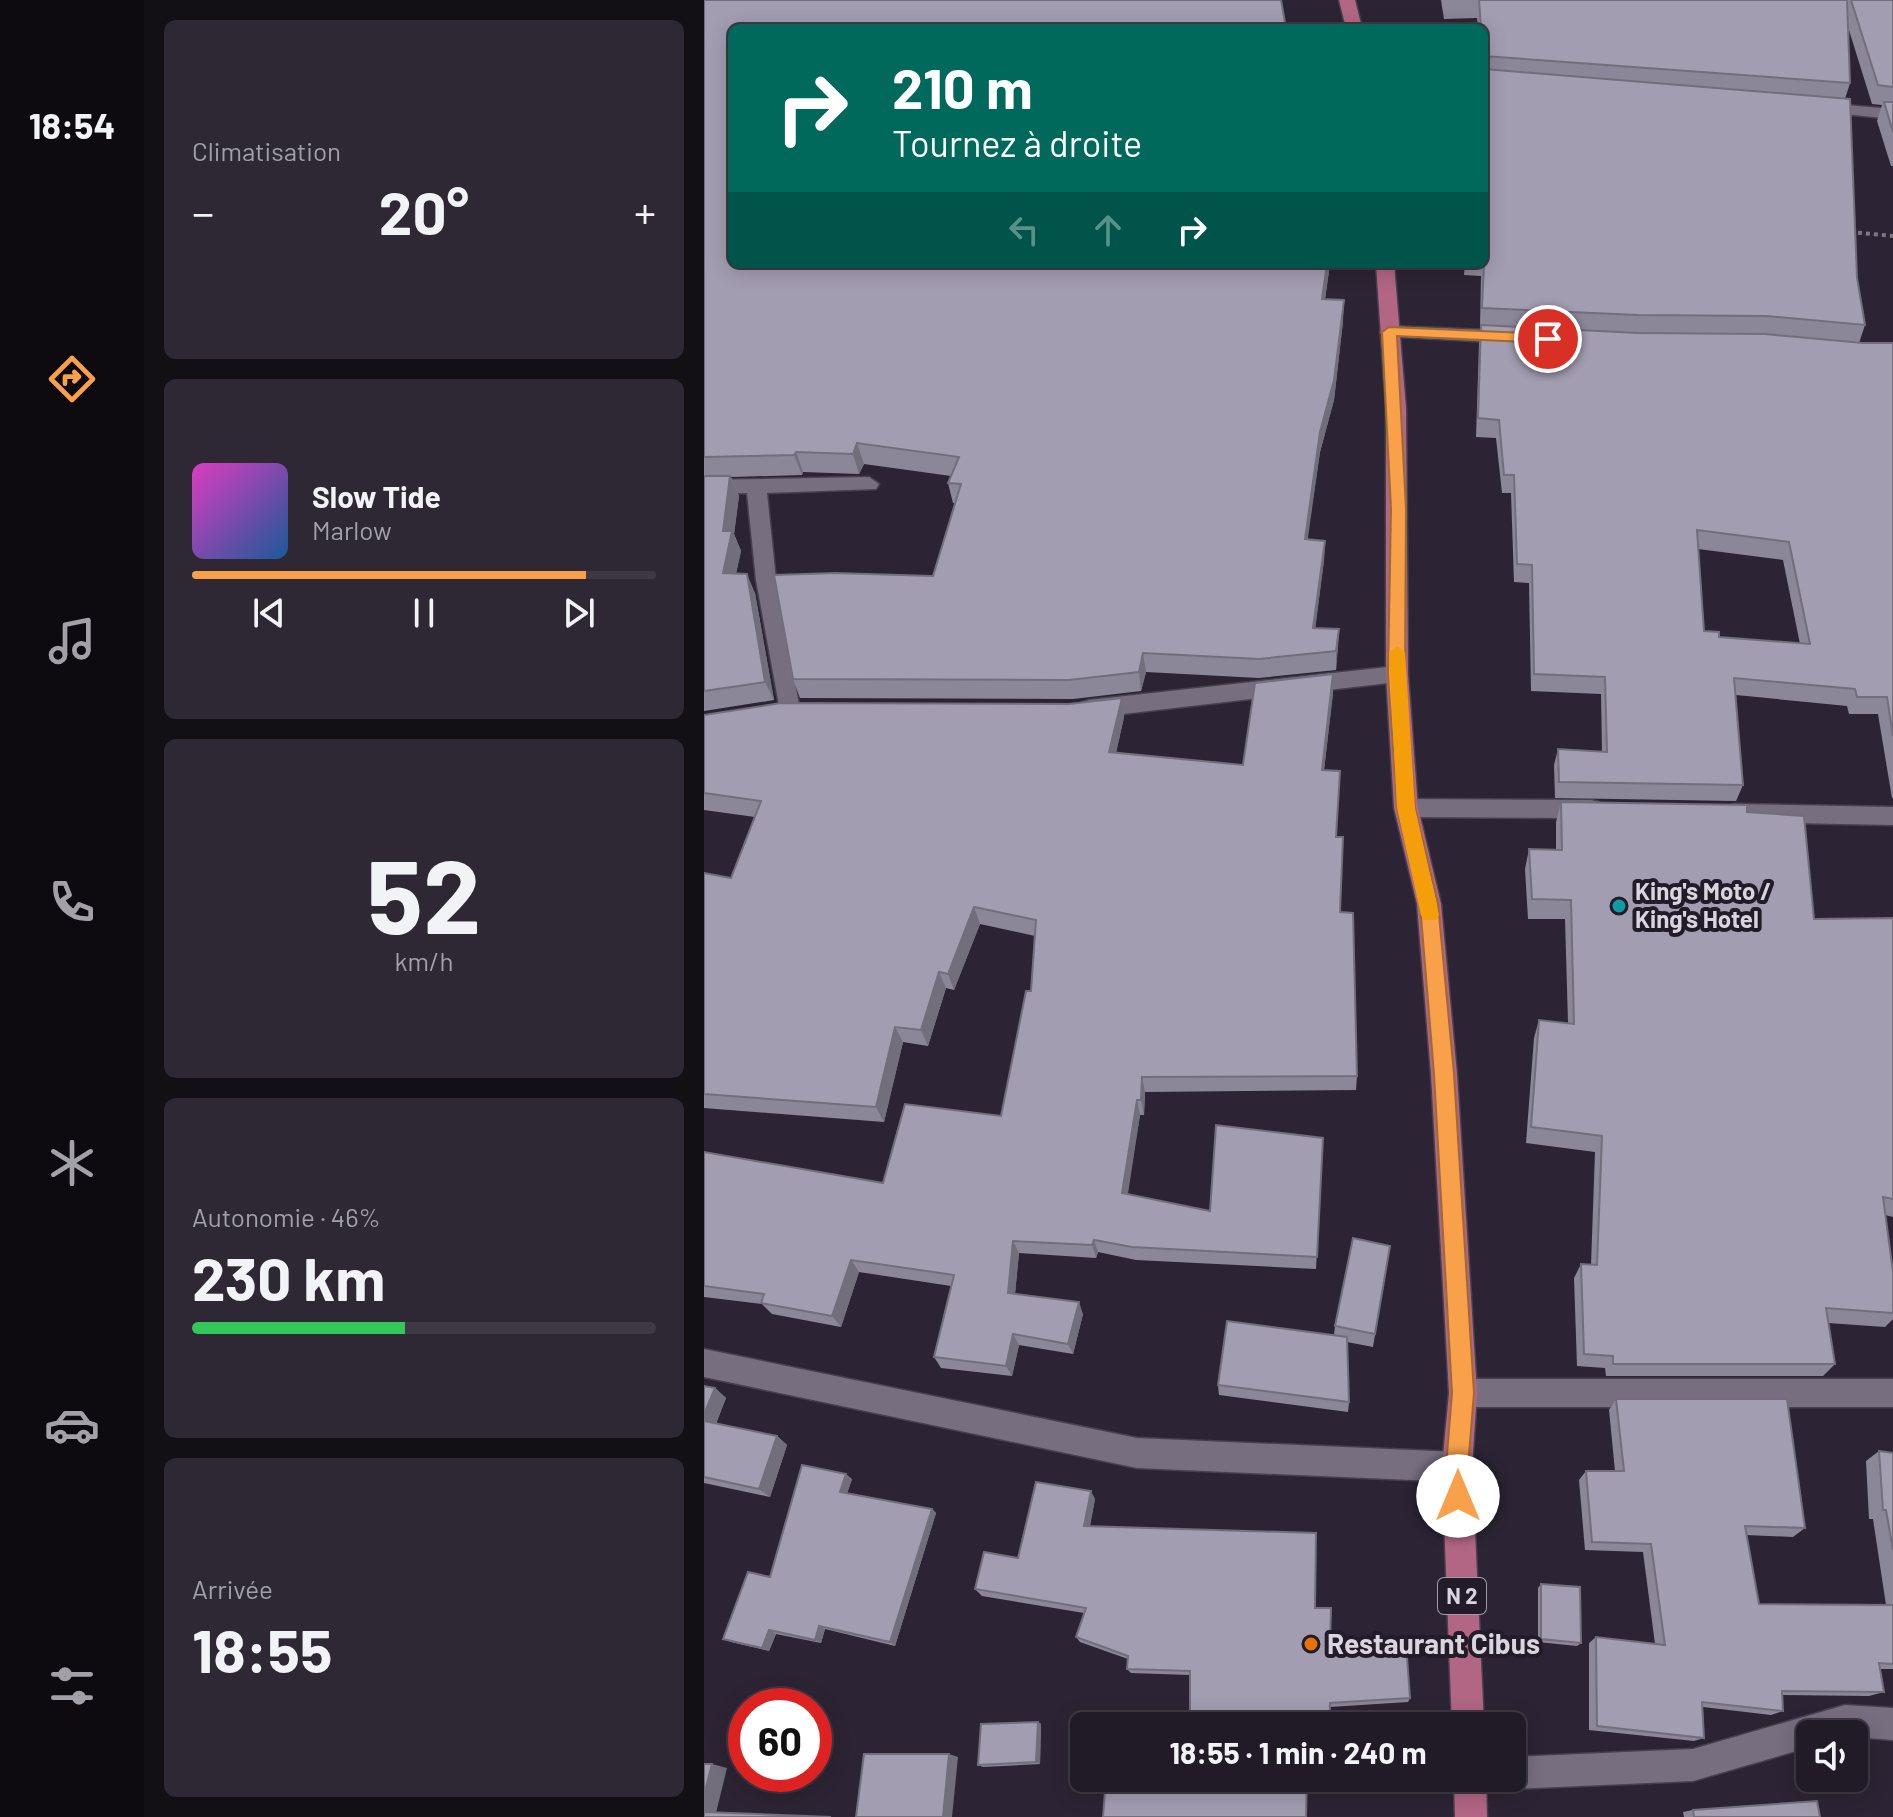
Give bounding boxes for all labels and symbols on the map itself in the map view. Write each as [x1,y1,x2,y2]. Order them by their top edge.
pin [1514,305,1582,373]
place label: King's Moto / King's Hotel [1635,876,1771,933]
marker: King's Moto / King's Hotel [1610,897,1628,915]
position arrow [1416,1454,1500,1538]
road number: N 2 [1438,1578,1486,1614]
place label: Restaurant Cibus [1327,1626,1540,1660]
marker: Restaurant Cibus [1302,1635,1320,1653]
speed limit sign: 60 [728,1688,832,1792]

